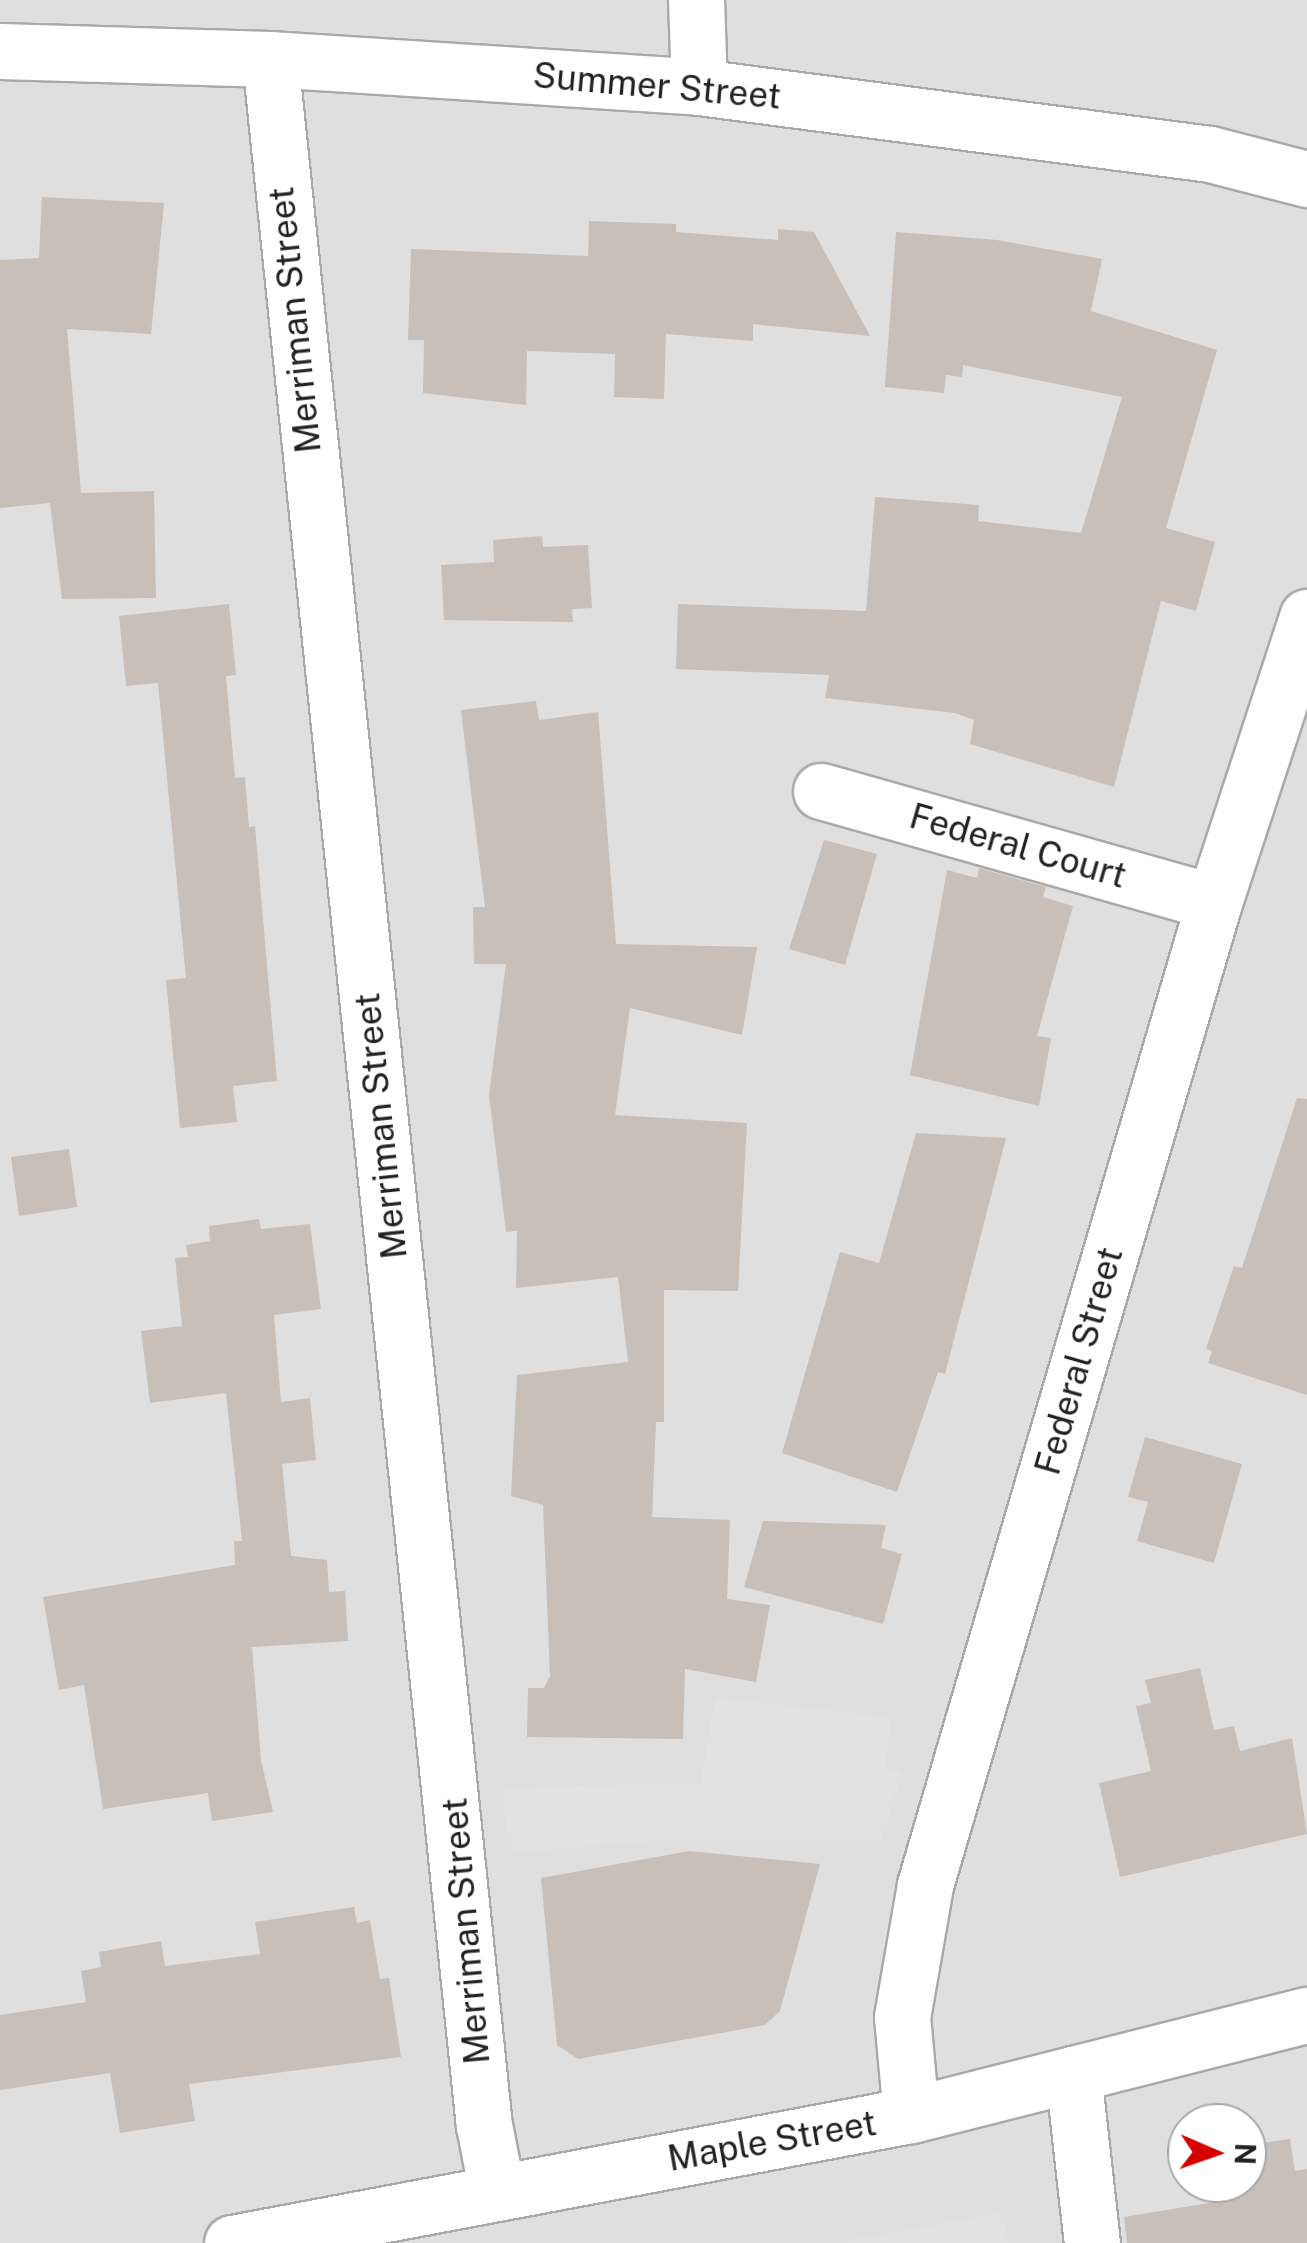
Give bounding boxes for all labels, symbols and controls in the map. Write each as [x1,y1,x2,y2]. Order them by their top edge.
street label: Summer Street [531,54,783,118]
street label: Merriman Street [260,185,330,455]
street label: Federal Court [905,795,1131,897]
street label: Merriman Street [346,991,416,1261]
street label: Federal Street [1026,1242,1132,1480]
street label: Merriman Street [433,1796,499,2066]
street label: Maple Street [664,2102,880,2180]
north arrow [1167,2103,1267,2203]
text: N [1229,2142,1262,2166]

